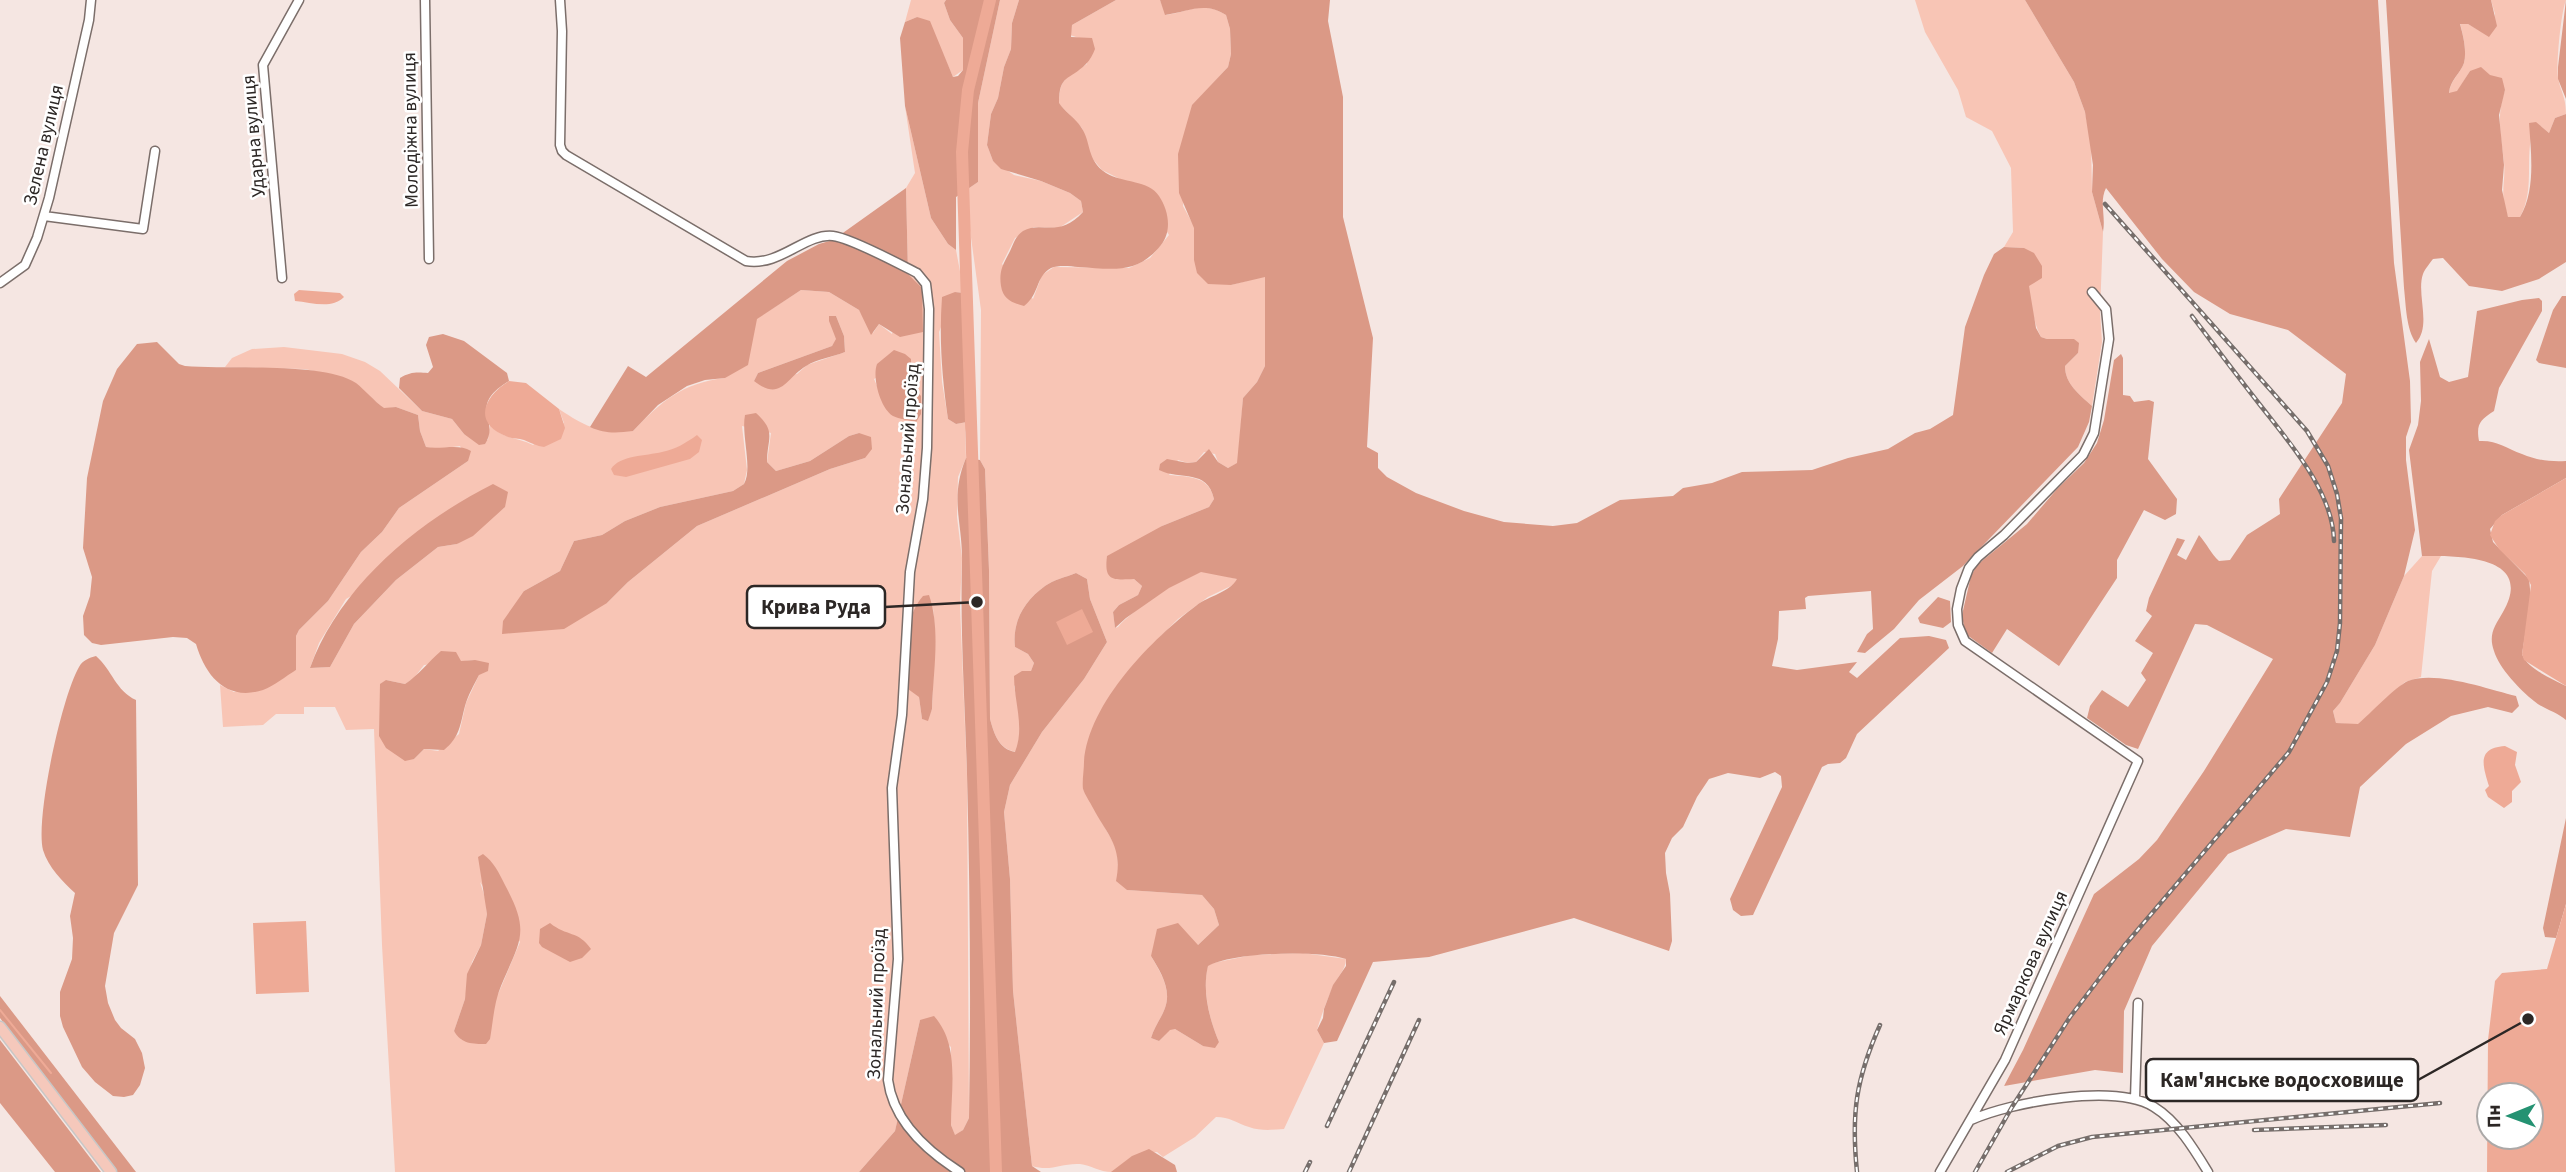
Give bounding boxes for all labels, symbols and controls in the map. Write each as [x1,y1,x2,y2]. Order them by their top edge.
street label: Молодіжна вулиця [396,52,426,208]
street label: Ударна вулиця [235,74,273,198]
street label: Зелена вулиця [17,82,71,208]
street label: Зональний проїзд [889,363,927,515]
callout: Крива Руда [747,586,885,628]
text: Крива Руда [761,592,871,622]
street label: Ярмаркова вулиця [1987,886,2075,1040]
street label: Зональний проїзд [861,928,893,1080]
callout: Кам'янське водосховище [2146,1059,2418,1101]
text: Кам'янське водосховище [2160,1065,2404,1095]
north arrow [2475,1081,2545,1151]
text: Пн [2481,1104,2508,1128]

